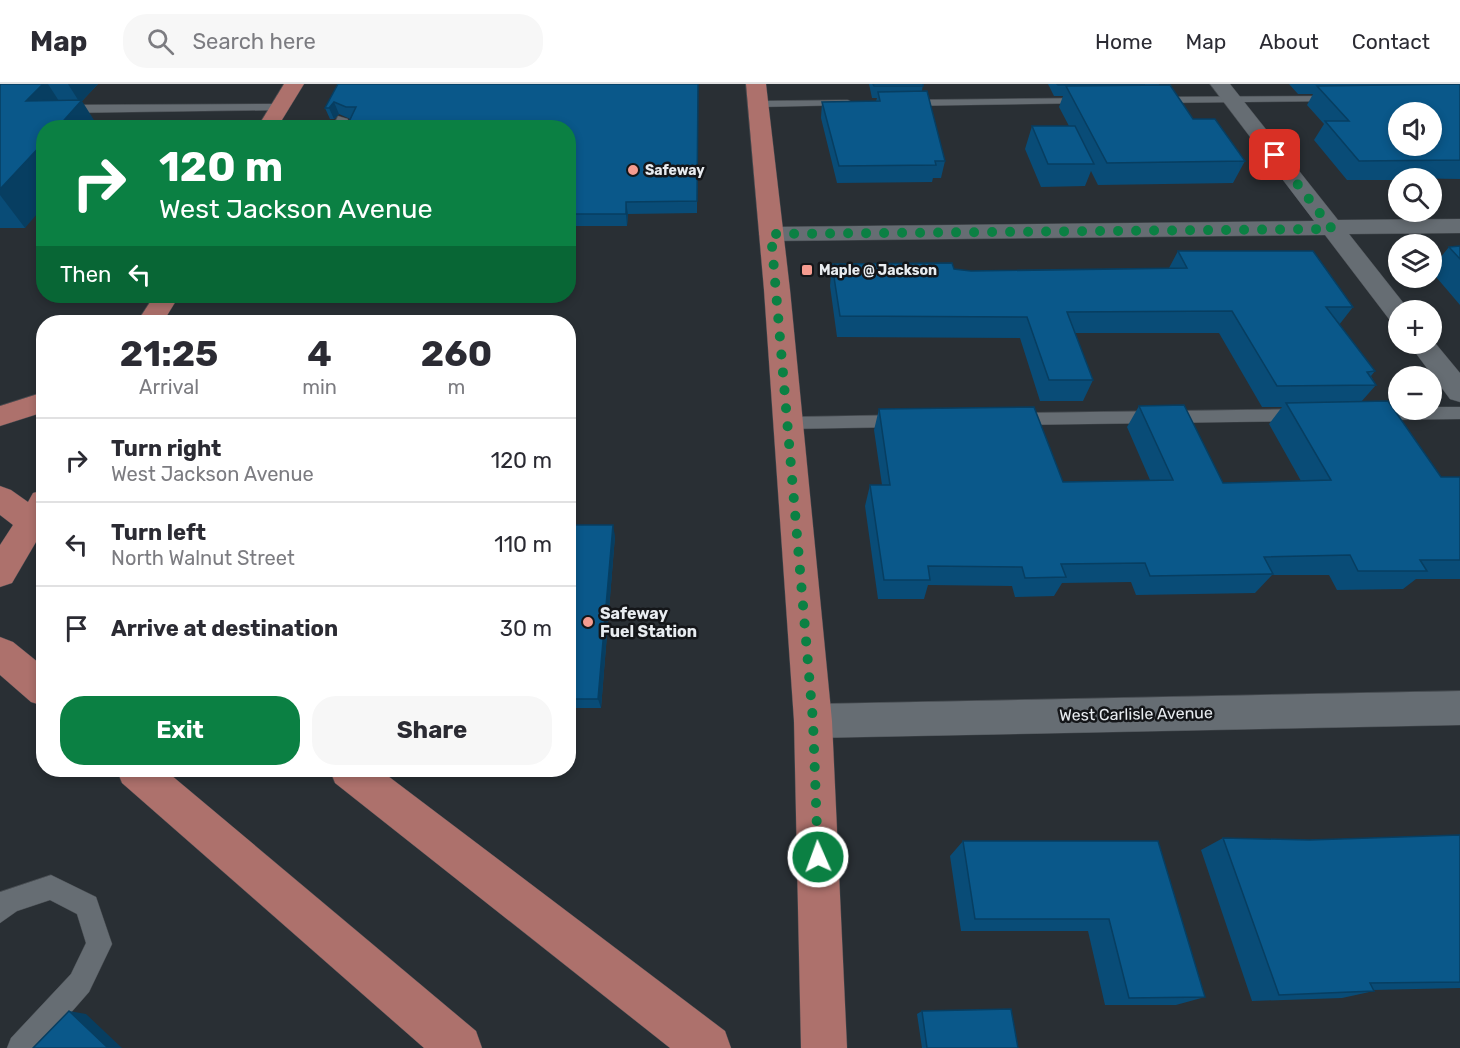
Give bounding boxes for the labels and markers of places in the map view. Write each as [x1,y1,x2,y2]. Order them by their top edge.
pin [1249,129,1300,180]
place label: Safeway [645,162,705,179]
marker: Safeway [626,163,640,177]
place label: Maple @ Jackson [819,262,937,279]
marker: Maple @ Jackson [800,263,814,277]
place label: Safeway Fuel Station [600,604,697,641]
marker: Safeway Fuel Station [581,615,595,629]

